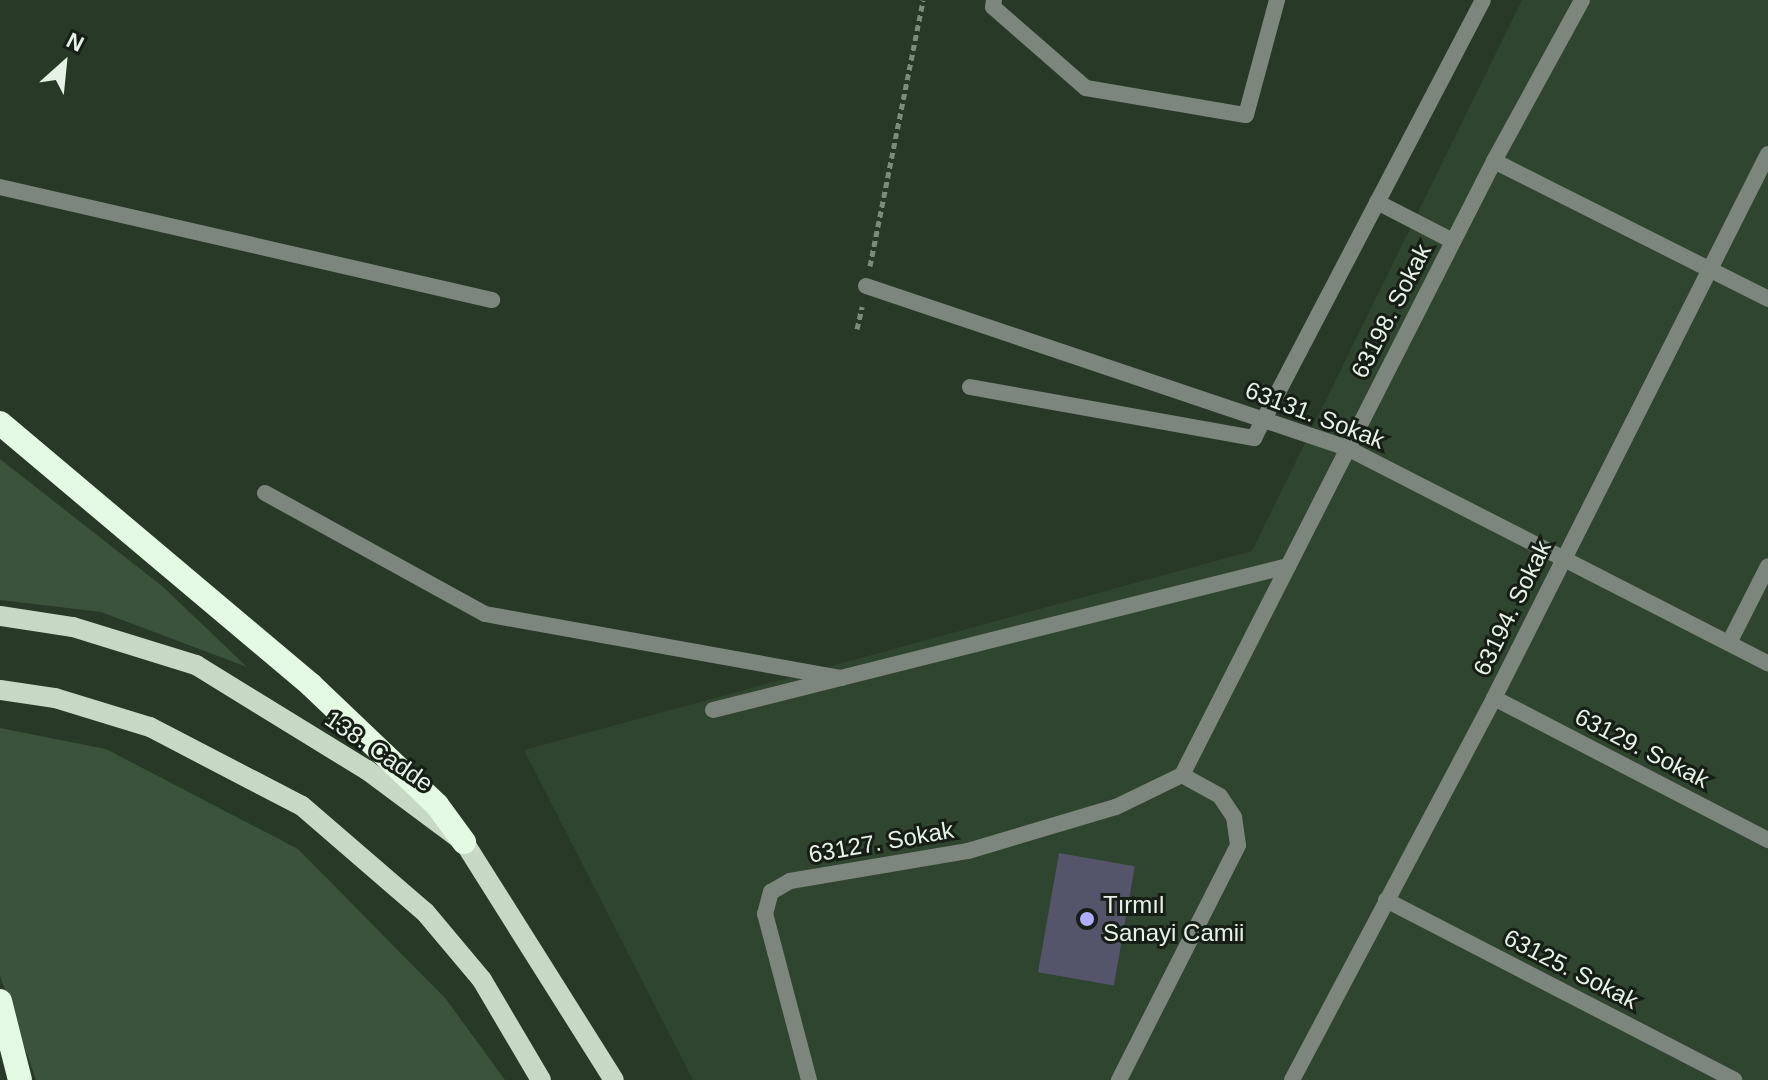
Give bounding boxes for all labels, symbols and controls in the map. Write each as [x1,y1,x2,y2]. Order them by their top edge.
north arrow [24,24,104,104]
text: N [62,27,88,57]
street label: 63198. Sokak [1345,239,1437,383]
street label: 63131. Sokak [1241,375,1389,455]
street label: 63194. Sokak [1467,536,1557,680]
street label: 63129. Sokak [1570,702,1714,794]
street label: 138. Cadde [320,704,438,798]
street label: 63127. Sokak [806,815,956,869]
place label: Tırmıl Sanayi Camii [1103,891,1244,947]
marker: Tırmıl Sanayi Camii [1078,910,1096,928]
street label: 63125. Sokak [1499,923,1643,1015]

